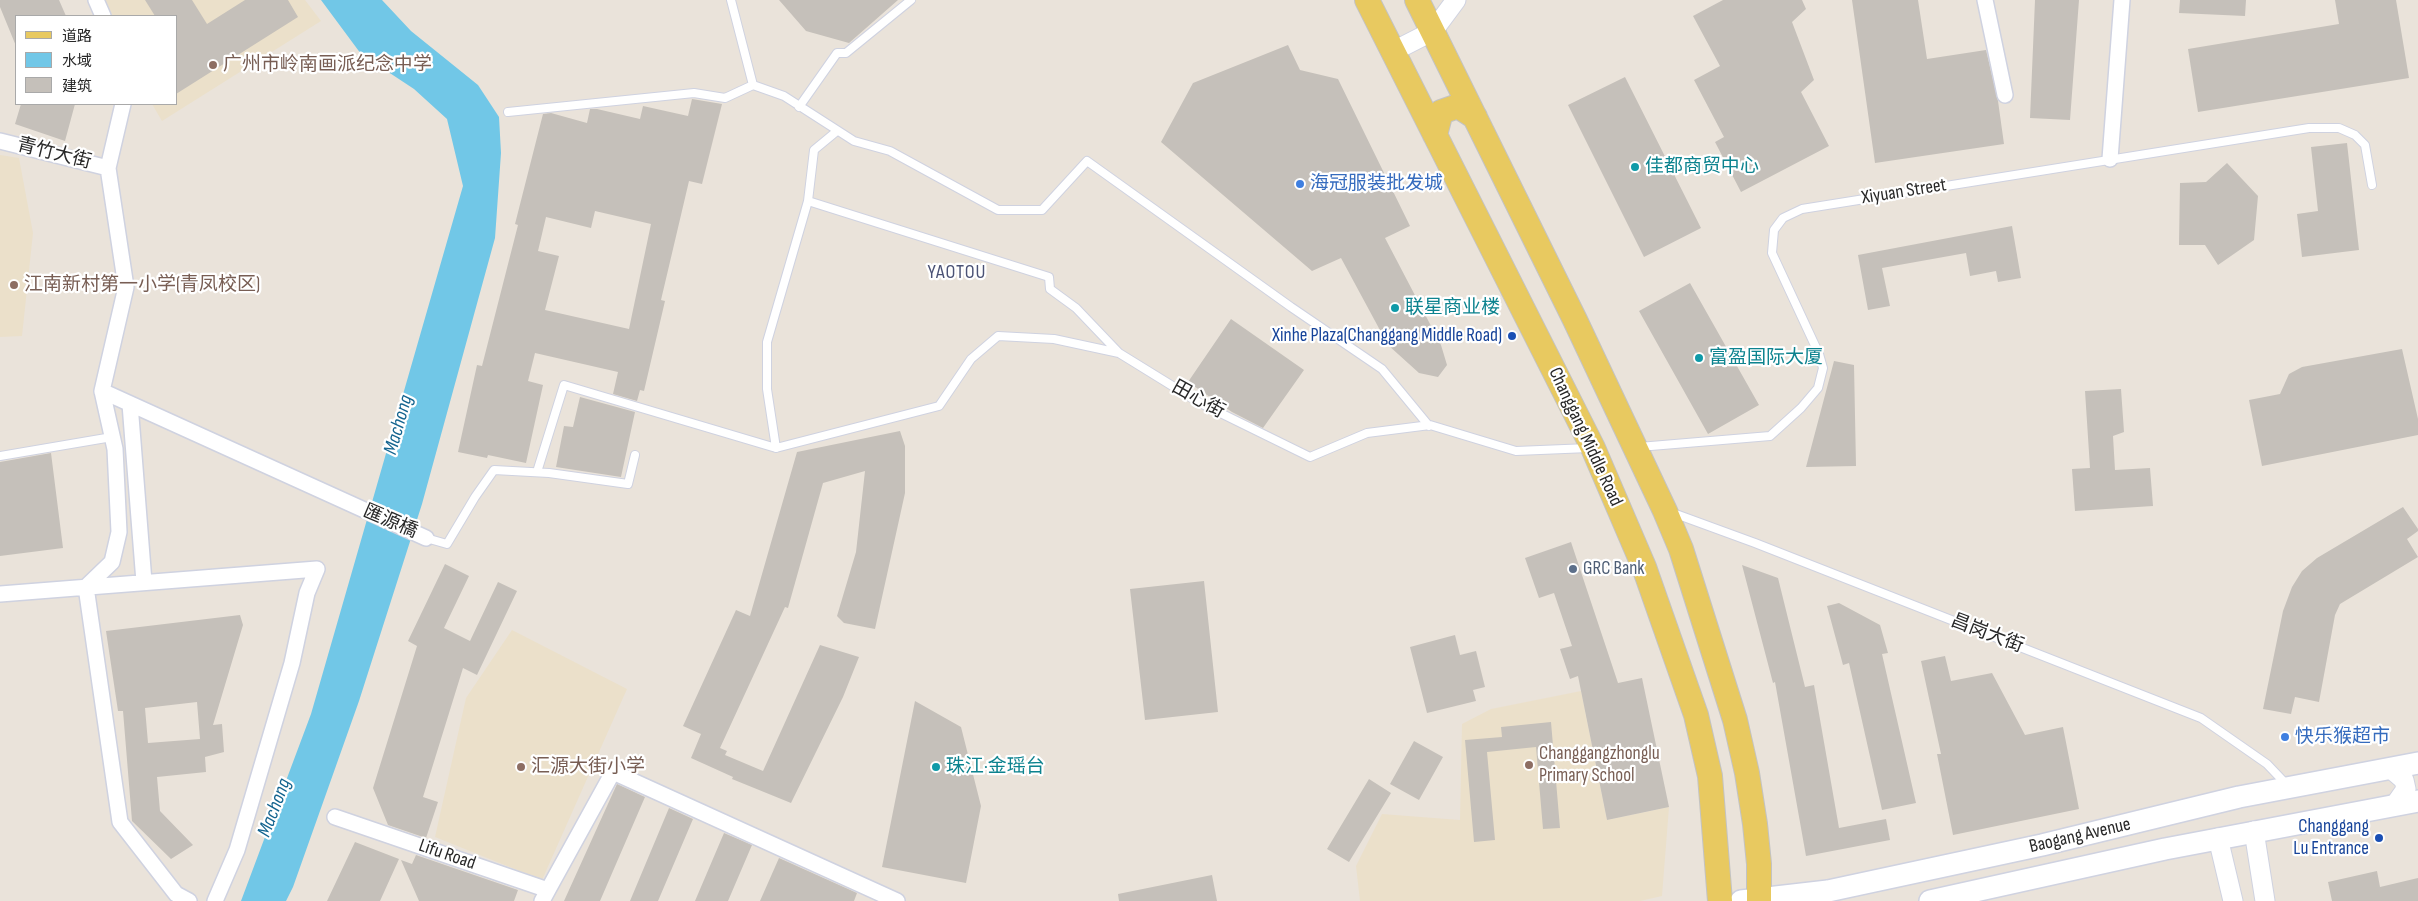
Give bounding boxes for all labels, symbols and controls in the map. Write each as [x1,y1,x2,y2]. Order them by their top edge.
legend [15,15,178,105]
text: 道路 [62,27,92,46]
text: 水域 [62,52,92,71]
place label: 广州市岭南画派纪念中学 [223,54,432,76]
marker: 广州市岭南画派纪念中学 [207,59,219,71]
text: 建筑 [62,77,92,96]
street label: 青竹大街 [14,134,94,174]
place label: 佳都商贸中心 [1645,156,1759,178]
marker: 佳都商贸中心 [1629,161,1641,173]
place label: 海冠服装批发城 [1310,173,1443,195]
street label: Xiyuan Street [1860,174,1948,210]
marker: 海冠服装批发城 [1294,178,1306,190]
district label: YAOTOU [927,261,987,285]
place label: 江南新村第一小学(青凤校区) [24,274,260,296]
marker: 江南新村第一小学(青凤校区) [8,279,20,291]
place label: 联星商业楼 [1405,297,1500,319]
marker: 联星商业楼 [1389,302,1401,314]
place label: Xinhe Plaza(Changgang Middle Road) [1272,325,1502,347]
marker: Xinhe Plaza(Changgang Middle Road) [1506,330,1518,342]
place label: 富盈国际大厦 [1709,347,1823,369]
marker: 富盈国际大厦 [1693,352,1705,364]
street label: Changgang Middle Road [1543,364,1627,510]
street label: 田心街 [1168,376,1228,424]
water label: Machong [379,393,419,457]
street label: 匯源橋 [359,500,421,544]
place label: GRC Bank [1583,558,1645,580]
marker: GRC Bank [1567,563,1579,575]
street label: 昌岗大街 [1947,610,2027,658]
place label: 快乐猴超市 [2295,726,2390,748]
marker: 快乐猴超市 [2279,731,2291,743]
place label: Changgangzhonglu Primary School [1539,743,1660,787]
place label: 汇源大街小学 [531,756,645,778]
place label: 珠江·金瑶台 [946,756,1045,778]
marker: Changgangzhonglu Primary School [1523,759,1535,771]
marker: 汇源大街小学 [515,761,527,773]
marker: 珠江·金瑶台 [930,761,942,773]
water label: Machong [253,775,297,841]
street label: Baogang Avenue [2027,813,2133,859]
place label: Changgang Lu Entrance [2293,816,2369,860]
marker: Changgang Lu Entrance [2373,832,2385,844]
street label: Lifu Road [416,835,478,875]

